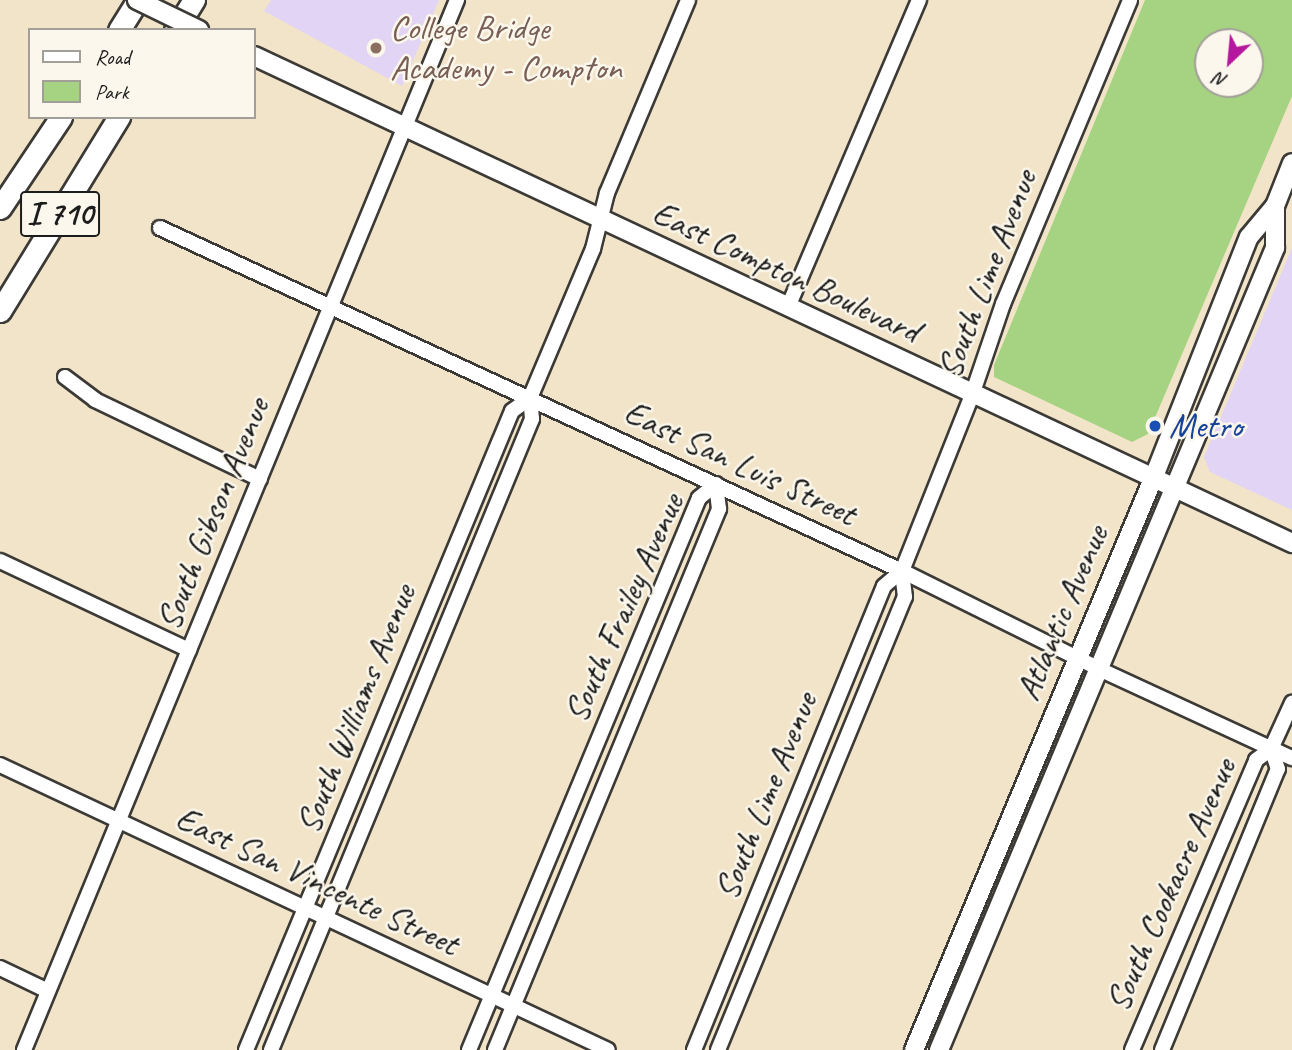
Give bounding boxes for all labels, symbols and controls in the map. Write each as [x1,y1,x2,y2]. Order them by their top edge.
place label: College Bridge Academy - Compton [390,7,622,89]
legend [28,28,256,119]
north arrow [1194,28,1264,98]
marker: College Bridge Academy - Compton [368,40,384,56]
text: Road [95,44,130,70]
text: N [1210,67,1231,93]
text: Park [95,79,128,105]
street label: South Lime Avenue [928,164,1046,384]
road number: I 710 [20,184,100,244]
street label: East Compton Boulevard [646,192,926,352]
street label: East San Luis Street [617,391,863,535]
street label: South Gibson Avenue [147,392,279,636]
place label: Metro [1169,405,1242,447]
marker: Metro [1147,418,1163,434]
street label: South Frailey Avenue [555,487,693,729]
street label: Atlantic Avenue [1006,519,1118,707]
street label: South Williams Avenue [287,579,425,839]
street label: South Lime Avenue [705,686,827,906]
street label: South Cookacre Avenue [1097,752,1245,1018]
street label: East San Vincente Street [168,797,466,965]

